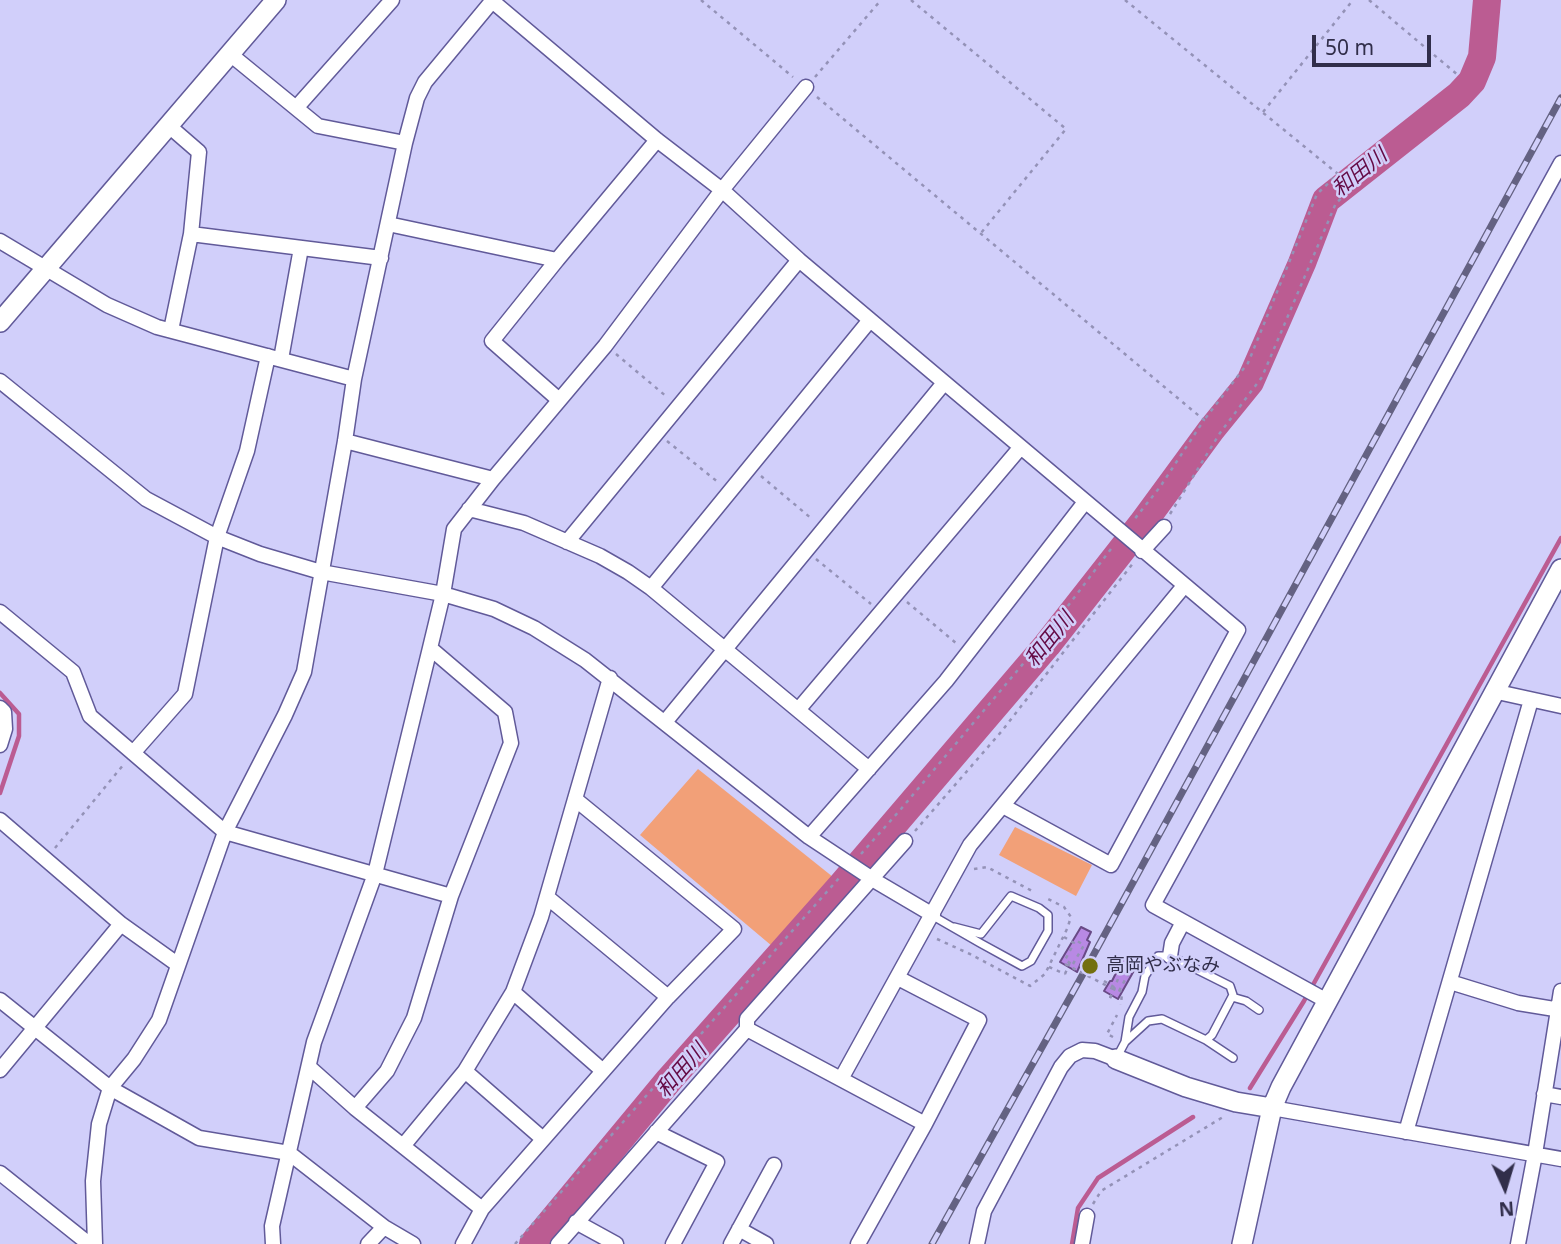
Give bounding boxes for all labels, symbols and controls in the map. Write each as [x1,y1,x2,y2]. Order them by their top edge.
scale bar [1316,21,1435,65]
text: 50 m [1325,33,1374,61]
water label: 和田川 [1328,143,1392,203]
water label: 和田川 [1020,608,1080,672]
place label: 高岡やぶなみ [1106,955,1220,977]
marker: 高岡やぶなみ [1080,956,1100,976]
water label: 和田川 [652,1039,712,1103]
north arrow [1470,1153,1540,1223]
text: N [1498,1195,1515,1222]

